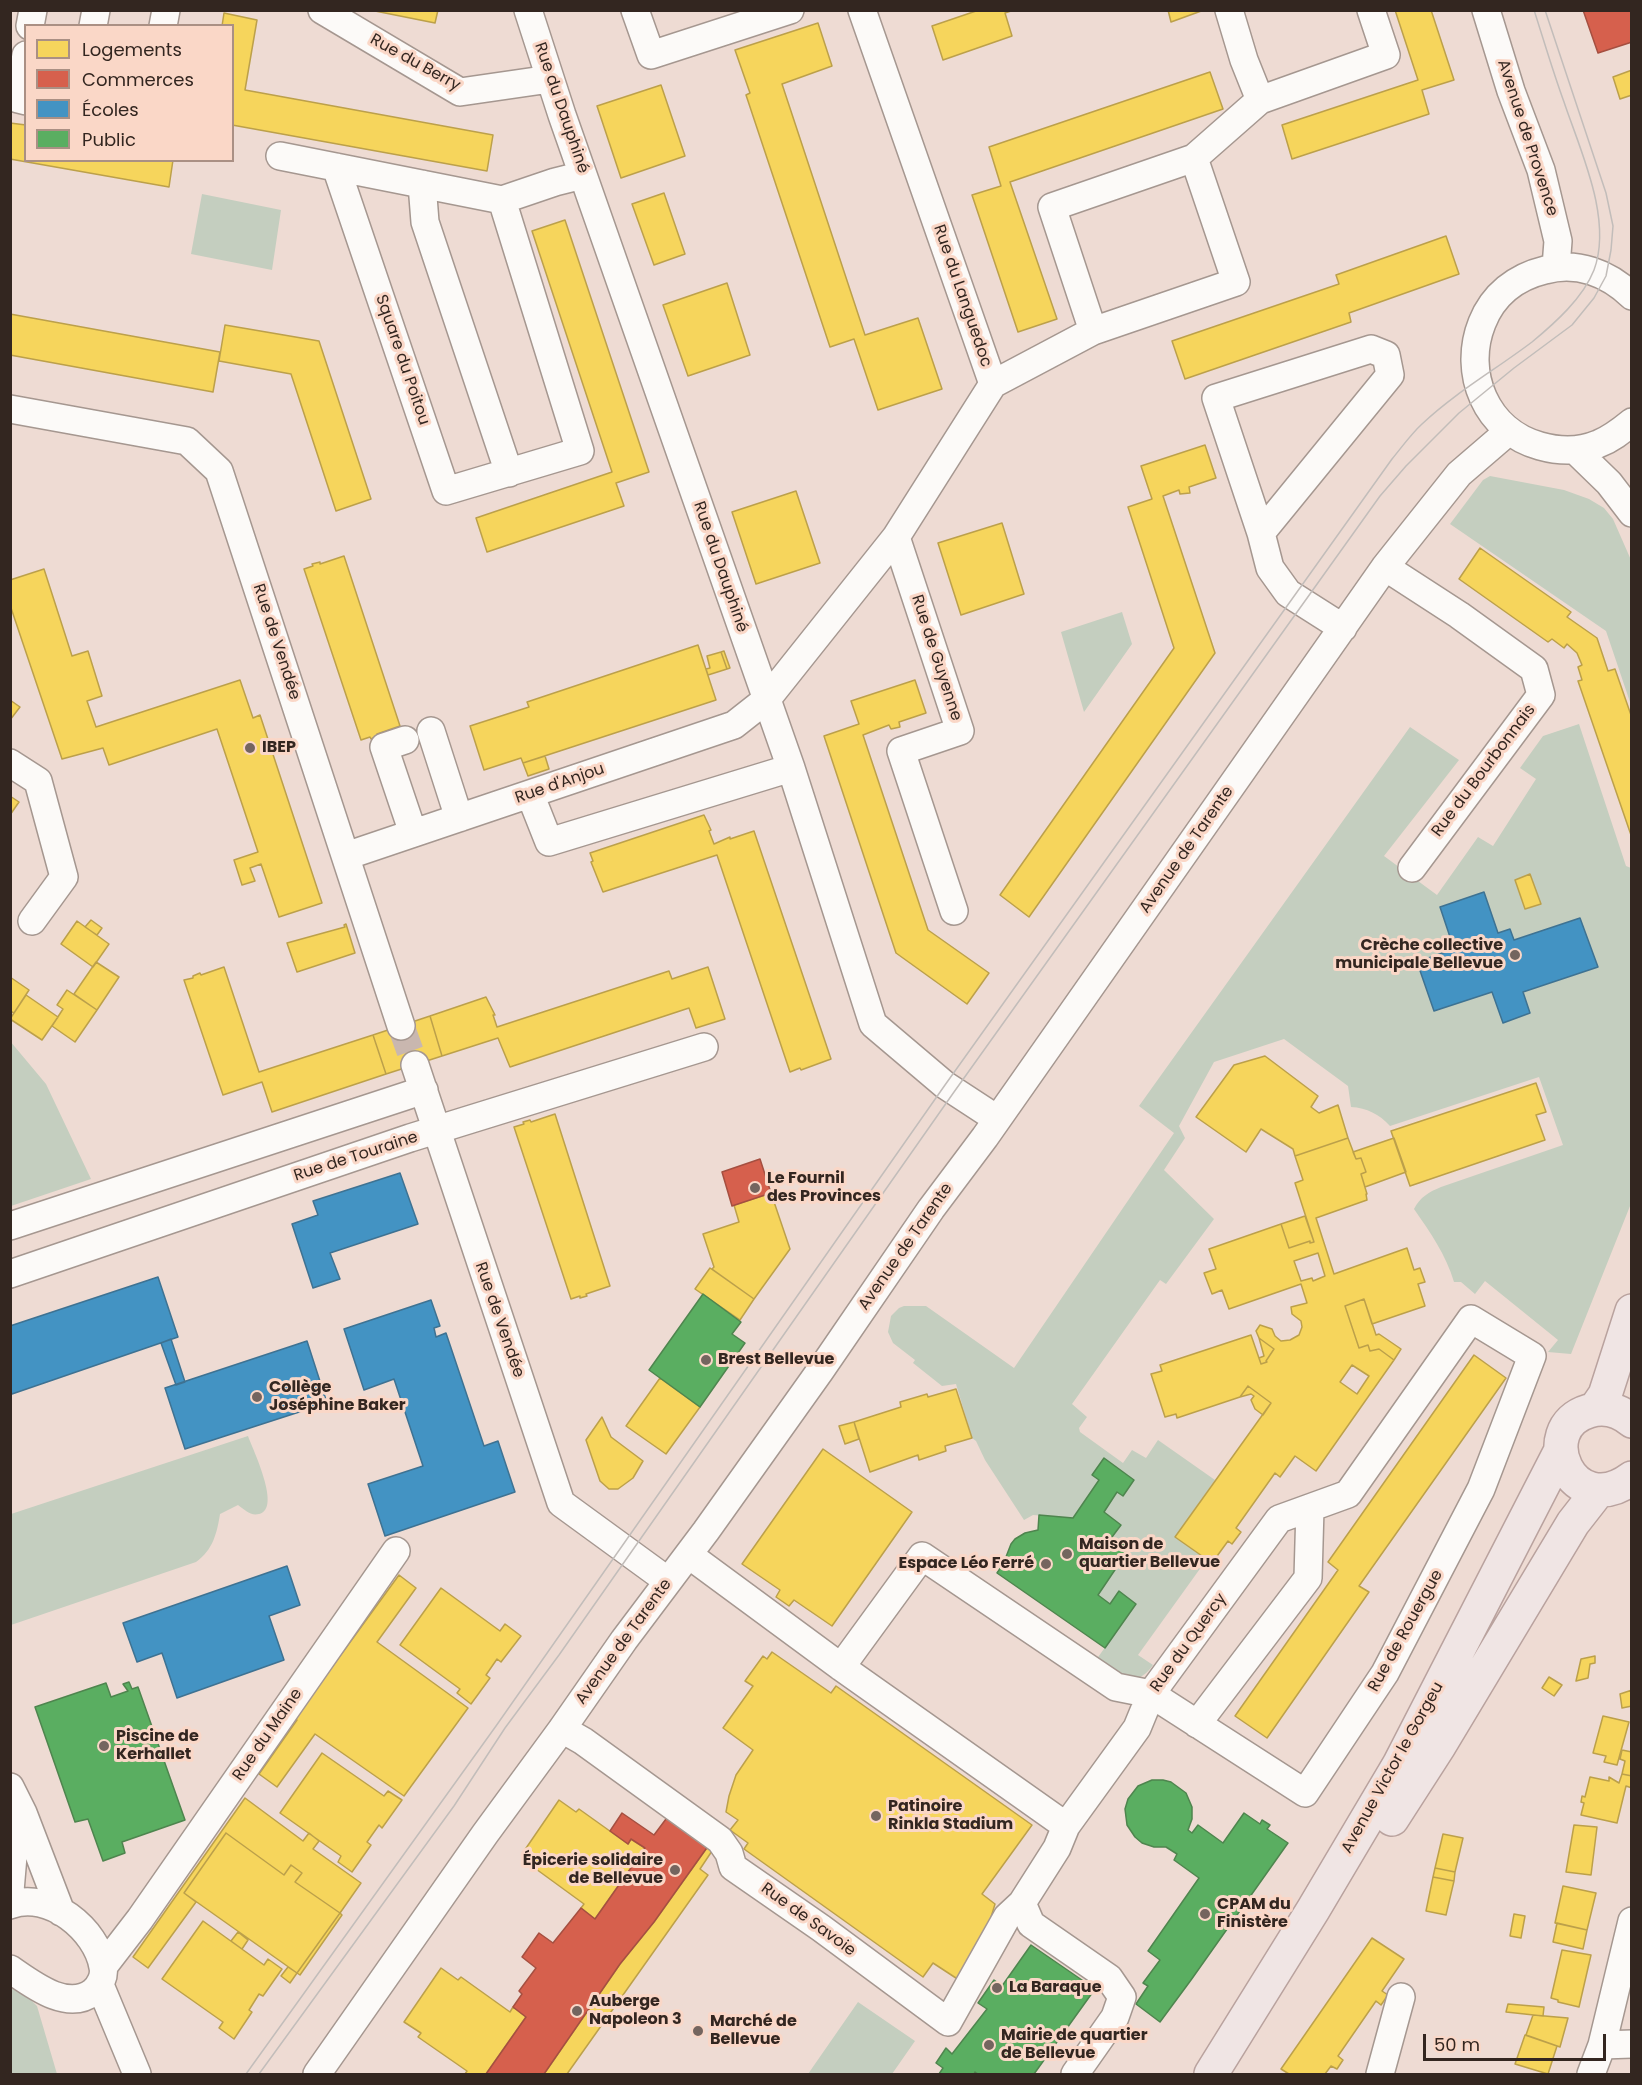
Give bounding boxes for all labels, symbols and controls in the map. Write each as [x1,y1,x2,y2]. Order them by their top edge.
legend [24,24,234,162]
street label: Rue du Berry [367,30,463,96]
text: Logements [82,37,182,62]
street label: Rue du Dauphiné [530,40,592,176]
street label: Avenue de Provence [1493,57,1561,219]
text: Commerces [82,67,194,92]
text: Écoles [82,97,139,122]
text: Public [82,127,136,152]
street label: Rue du Languedoc [929,222,995,370]
street label: Square du Poitou [371,292,433,428]
street label: Rue du Dauphiné [689,499,751,635]
street label: Rue de Vendée [248,582,304,702]
street label: Rue de Guyenne [907,593,965,723]
street label: Rue du Bourbonnais [1428,701,1540,841]
place label: IBEP [262,738,296,758]
marker: IBEP [243,741,257,755]
street label: Rue d'Anjou [513,760,607,808]
street label: Avenue de Tarente [1136,783,1238,917]
place label: Crèche collective municipale Bellevue [1335,936,1503,974]
marker: Crèche collective municipale Bellevue [1508,948,1522,962]
street label: Rue de Touraine [292,1128,420,1186]
place label: Le Fournil des Provinces [767,1169,881,1207]
street label: Avenue de Tarente [855,1180,957,1314]
marker: Le Fournil des Provinces [748,1181,762,1195]
street label: Rue de Vendée [470,1260,528,1380]
place label: Brest Bellevue [718,1350,834,1370]
marker: Brest Bellevue [699,1353,713,1367]
place label: Collège Joséphine Baker [269,1378,406,1416]
marker: Collège Joséphine Baker [250,1390,264,1404]
place label: Maison de quartier Bellevue [1079,1535,1220,1573]
marker: Maison de quartier Bellevue [1060,1547,1074,1561]
place label: Espace Léo Ferré [899,1554,1034,1574]
marker: Espace Léo Ferré [1039,1557,1053,1571]
street label: Rue de Rouergue [1365,1567,1447,1695]
street label: Avenue de Tarente [572,1575,676,1709]
street label: Rue du Quercy [1147,1590,1231,1696]
street label: Avenue Victor le Gorgeu [1338,1679,1448,1857]
street label: Rue du Maine [229,1685,307,1785]
place label: Piscine de Kerhallet [116,1727,199,1765]
marker: Piscine de Kerhallet [97,1739,111,1753]
place label: Patinoire Rinkla Stadium [888,1797,1013,1835]
marker: Patinoire Rinkla Stadium [869,1809,883,1823]
place label: Épicerie solidaire de Bellevue [523,1851,663,1889]
marker: Épicerie solidaire de Bellevue [668,1863,682,1877]
street label: Rue de Savoie [757,1879,859,1961]
place label: CPAM du Finistère [1217,1895,1291,1933]
marker: CPAM du Finistère [1198,1907,1212,1921]
place label: La Baraque [1009,1978,1102,1998]
marker: La Baraque [990,1981,1004,1995]
place label: Auberge Napoleon 3 [589,1992,682,2030]
marker: Auberge Napoleon 3 [570,2004,584,2018]
place label: Marché de Bellevue [710,2012,797,2050]
scale bar [1426,2022,1609,2060]
marker: Marché de Bellevue [691,2024,705,2038]
place label: Mairie de quartier de Bellevue [1001,2026,1147,2064]
text: 50 m [1434,2032,1480,2057]
marker: Mairie de quartier de Bellevue [982,2038,996,2052]

